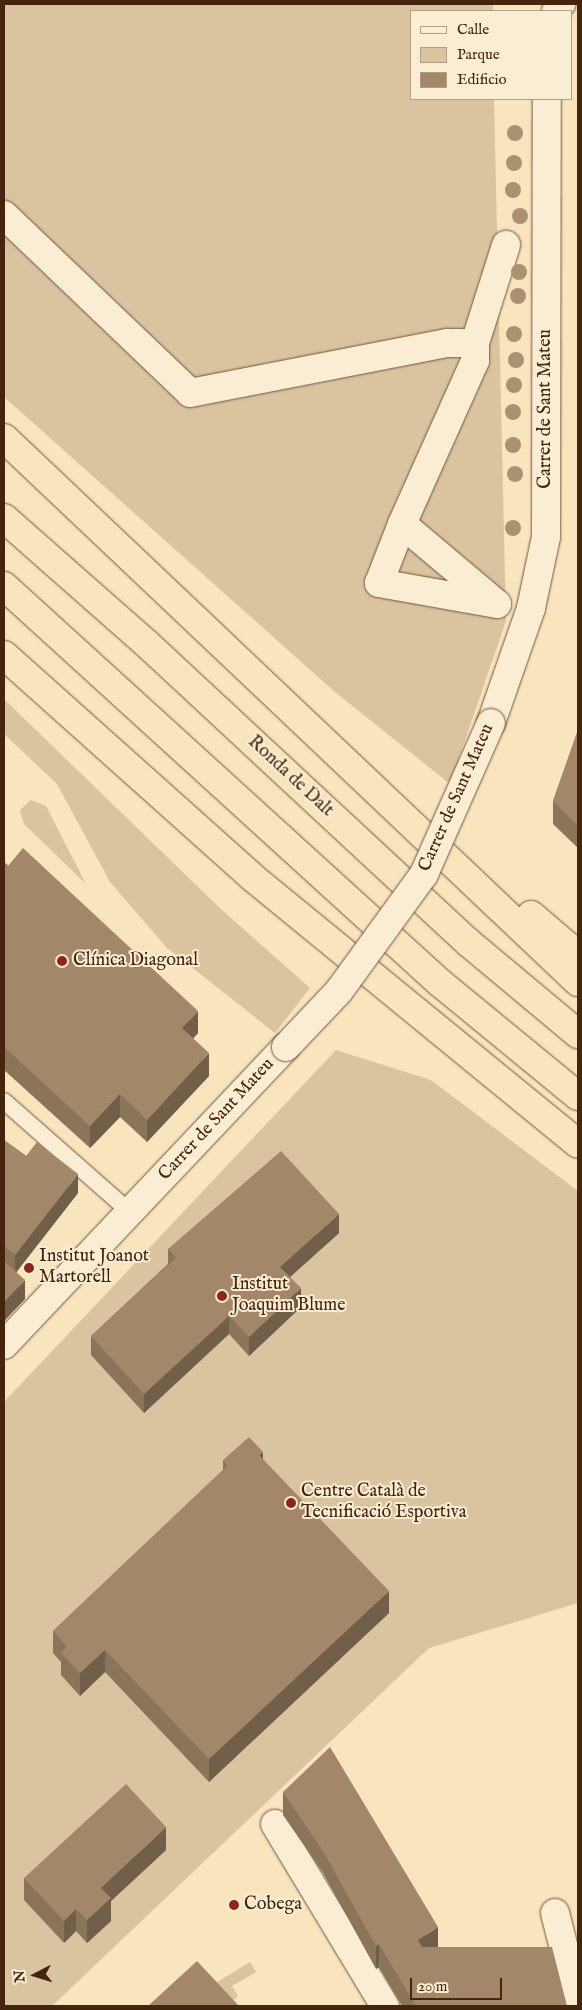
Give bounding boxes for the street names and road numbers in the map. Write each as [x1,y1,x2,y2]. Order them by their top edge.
street label: Carrer de Sant Mateu [535,329,557,489]
street label: Carrer de Sant Mateu [415,721,499,875]
street label: Ronda de Dalt [243,732,337,822]
street label: Carrer de Sant Mateu [155,1054,279,1186]

